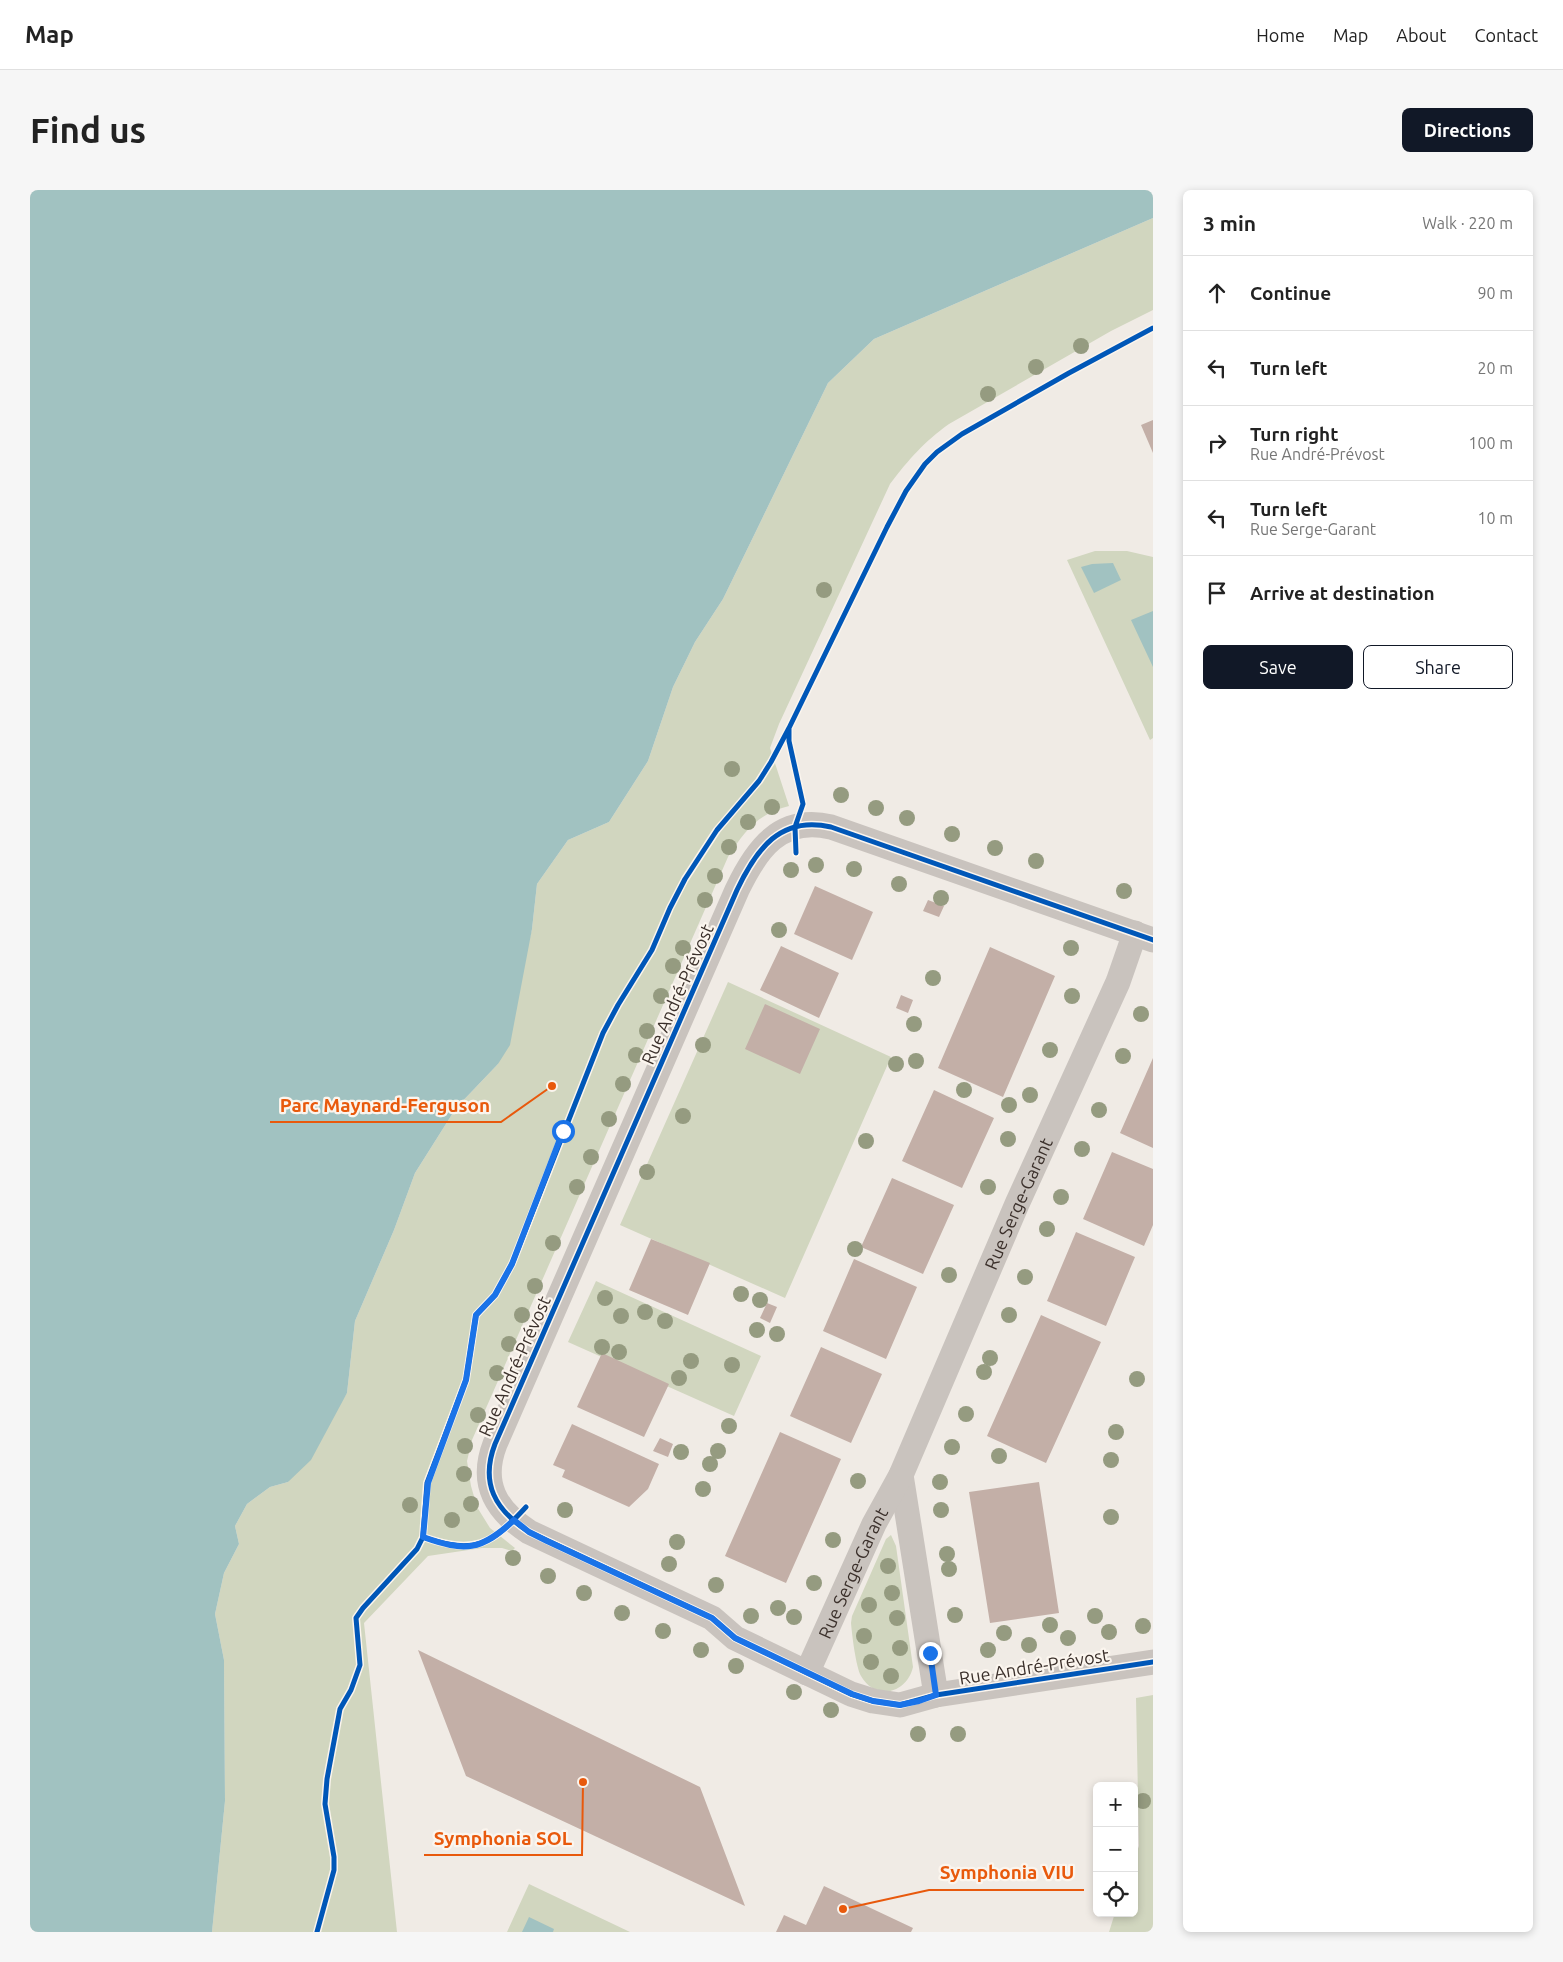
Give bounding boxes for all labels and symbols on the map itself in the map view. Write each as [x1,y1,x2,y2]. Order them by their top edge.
street label: Rue André-Prévost [637,921,717,1067]
callout: Parc Maynard-Ferguson [270,1088,501,1122]
text: Parc Maynard-Ferguson [280,1094,490,1116]
route start [552,1120,575,1143]
street label: Rue Serge-Garant [980,1134,1056,1272]
street label: Rue André-Prévost [474,1293,554,1439]
street label: Rue Serge-Garant [814,1504,891,1642]
route end [919,1642,942,1665]
street label: Rue André-Prévost [958,1644,1110,1688]
callout: Symphonia SOL [424,1821,582,1855]
text: Symphonia SOL [434,1827,573,1849]
callout: Symphonia VIU [929,1856,1084,1890]
text: Symphonia VIU [940,1861,1074,1883]

